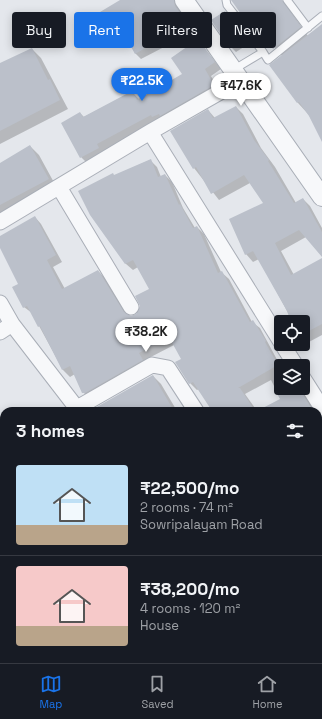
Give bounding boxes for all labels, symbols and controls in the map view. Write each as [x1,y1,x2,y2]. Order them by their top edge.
chip: Buy [12,12,66,48]
chip: Rent [74,12,134,48]
chip: Filters [142,12,212,48]
chip: New [220,12,276,48]
pin: ₹22.5K [109,68,175,102]
text: ₹22.5K [120,72,164,89]
pin: ₹47.6K [208,73,274,107]
text: ₹47.6K [220,77,262,94]
map controls [274,315,310,395]
button: locate [274,315,310,351]
pin: ₹38.2K [113,319,179,353]
text: ₹38.2K [124,323,168,340]
button: layers [274,359,310,395]
text: 3 homes [16,420,85,442]
icon: filters [284,420,306,442]
text: ₹22,500/mo [140,477,240,499]
icon: home [48,481,96,529]
text: 2 rooms · 74 m² [140,499,233,516]
text: Sowripalayam Road [140,516,263,533]
text: ₹38,200/mo [140,578,240,600]
icon: home [48,582,96,630]
text: 4 rooms · 120 m² [140,600,240,617]
text: House [140,617,179,634]
tab: Map [39,673,62,711]
tab: Saved [141,673,173,711]
tab: Home [252,673,282,711]

